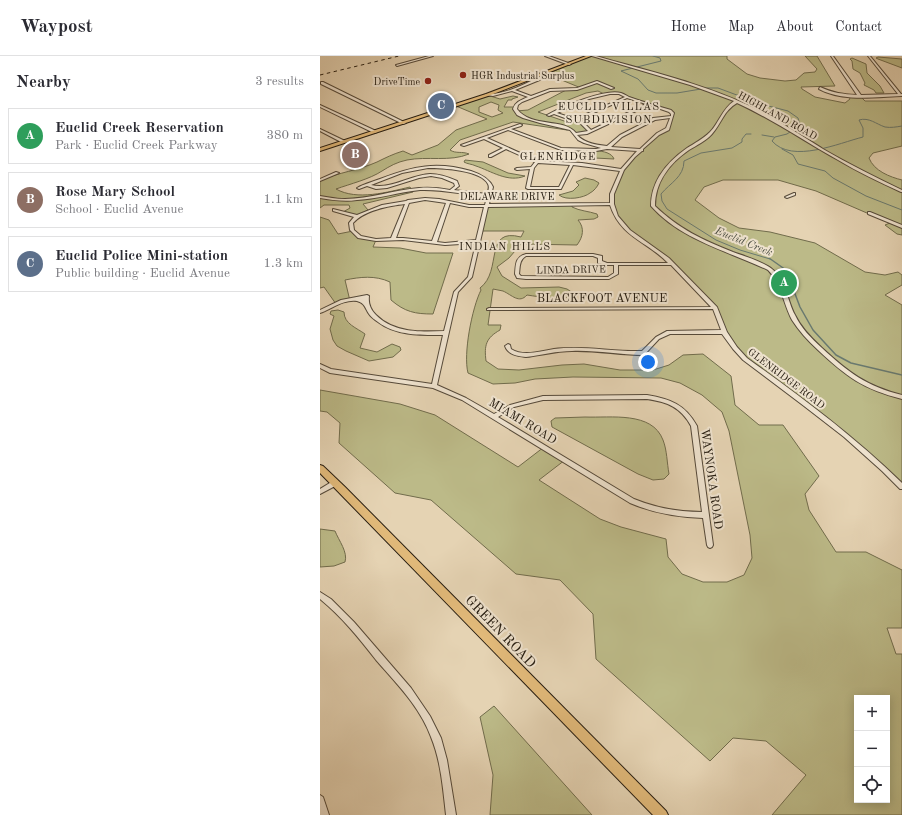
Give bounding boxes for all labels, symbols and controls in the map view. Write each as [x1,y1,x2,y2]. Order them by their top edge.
text: Waypost [20,18,93,37]
text: Home [671,20,706,34]
text: Map [728,20,754,34]
text: About [776,20,813,34]
text: Contact [835,20,882,34]
marker: HGR Industrial Surplus [458,70,468,80]
place label: HGR Industrial Surplus [471,71,574,81]
text: Nearby [16,74,71,91]
text: 3 results [255,75,304,88]
marker: DriveTime [423,76,433,86]
place label: DriveTime [374,77,420,87]
street label: HIGHLAND ROAD [736,90,819,142]
pin: C [428,91,454,121]
district label: EUCLID VILLAS SUBDIVISION [558,102,660,126]
text: Euclid Creek Reservation [55,121,224,136]
text: A [25,129,35,142]
text: 380 m [266,129,303,142]
text: Park · Euclid Creek Parkway [55,139,218,152]
pin: B [342,140,368,170]
district label: GLENRIDGE [520,152,596,163]
text: Rose Mary School [55,185,175,200]
street label: DELAWARE DRIVE [460,192,554,202]
text: B [25,193,35,206]
text: 1.1 km [264,193,303,206]
text: School · Euclid Avenue [55,203,183,216]
water label: Euclid Creek [712,225,774,259]
district label: INDIAN HILLS [459,242,551,253]
text: Euclid Police Mini-station [55,249,228,264]
text: C [26,257,34,270]
text: 1.3 km [264,257,303,270]
street label: LINDA DRIVE [536,264,606,276]
text: Public building · Euclid Avenue [55,267,230,280]
pin: A [771,268,797,298]
street label: BLACKFOOT AVENUE [537,293,667,305]
street label: GLENRIDGE ROAD [746,347,827,411]
your location [638,352,658,372]
street label: MIAMI ROAD [486,397,559,447]
street label: WAYNOKA ROAD [698,428,724,530]
street label: GREEN ROAD [462,593,538,671]
map controls [854,695,890,803]
button: + [854,695,890,731]
button: − [854,731,890,767]
button: locate [854,767,890,803]

